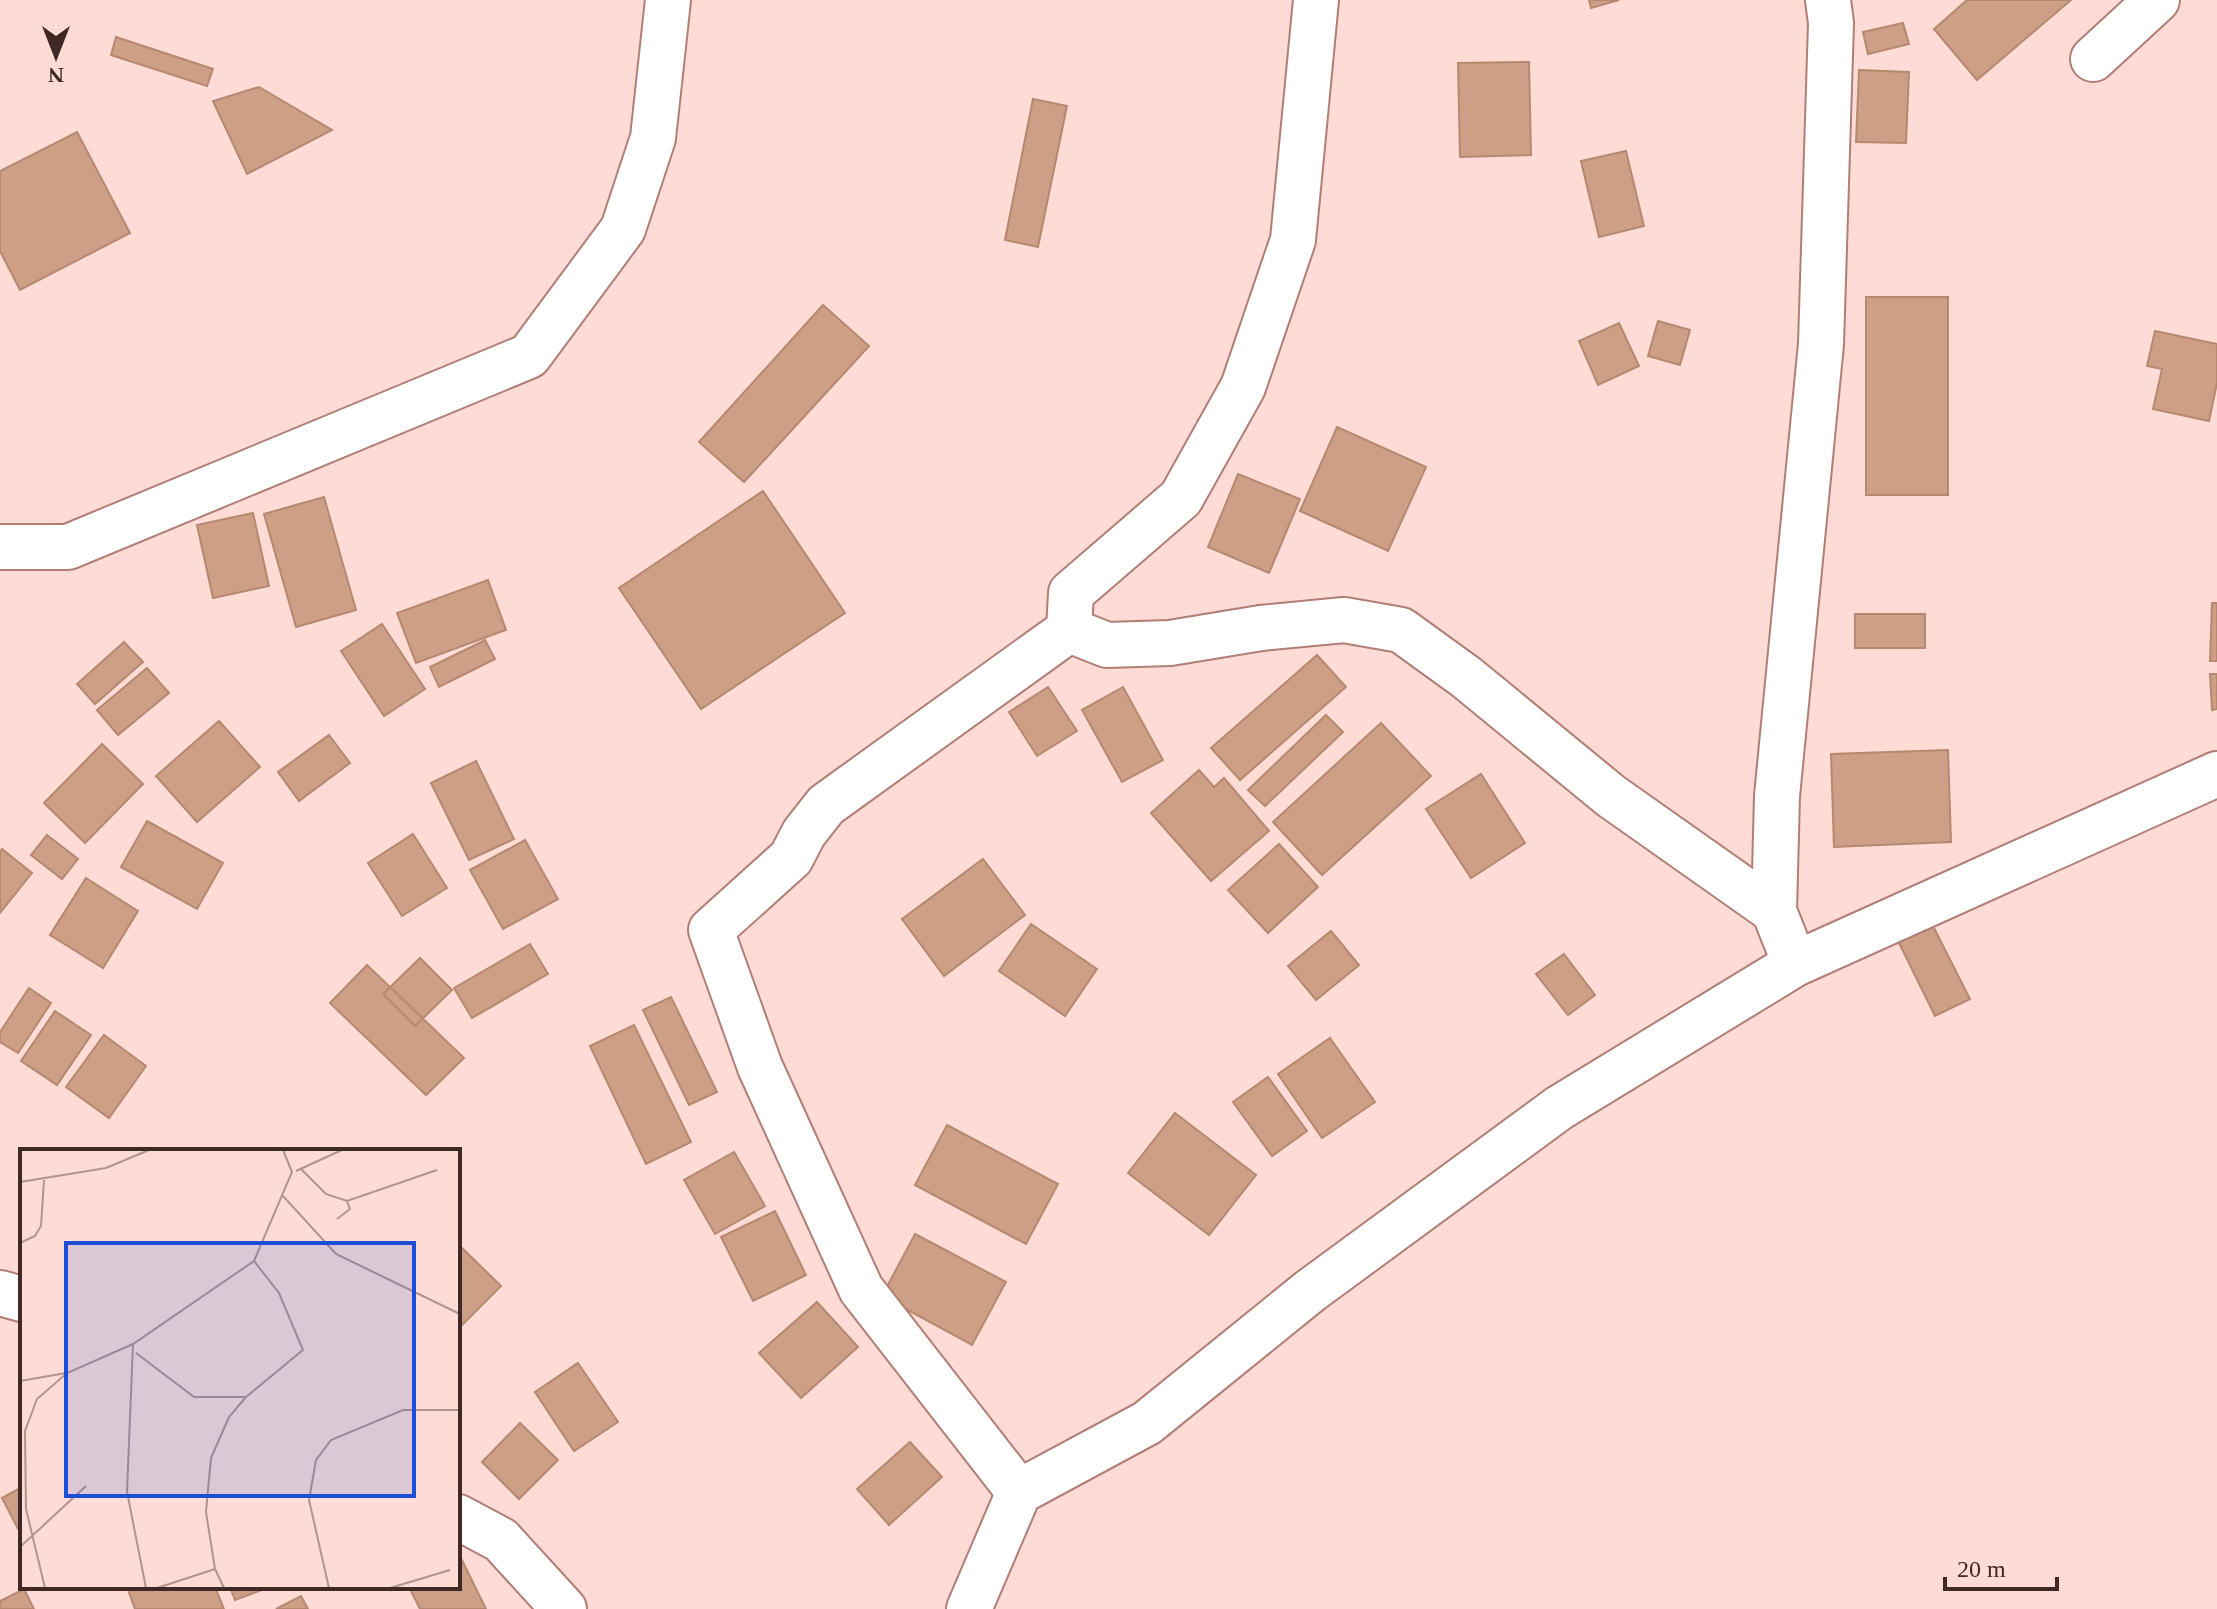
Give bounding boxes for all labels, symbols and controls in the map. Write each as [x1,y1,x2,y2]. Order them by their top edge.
north arrow [16,16,96,96]
text: N [48,63,64,88]
inset map [20,1149,460,1589]
scale bar [1945,1541,2057,1591]
text: 20 m [1957,1556,2006,1582]

